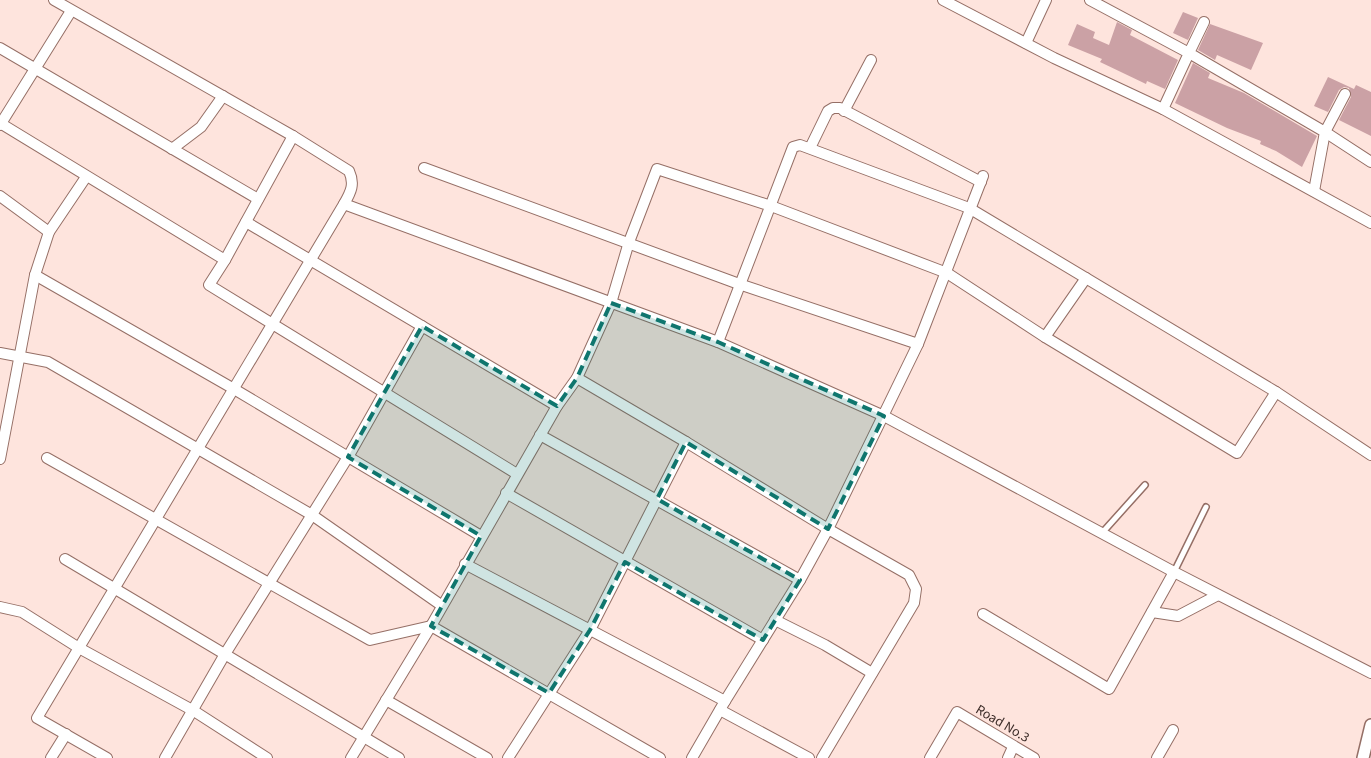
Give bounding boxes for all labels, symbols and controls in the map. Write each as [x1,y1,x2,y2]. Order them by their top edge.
street label: Road No.3 [972,700,1033,748]

